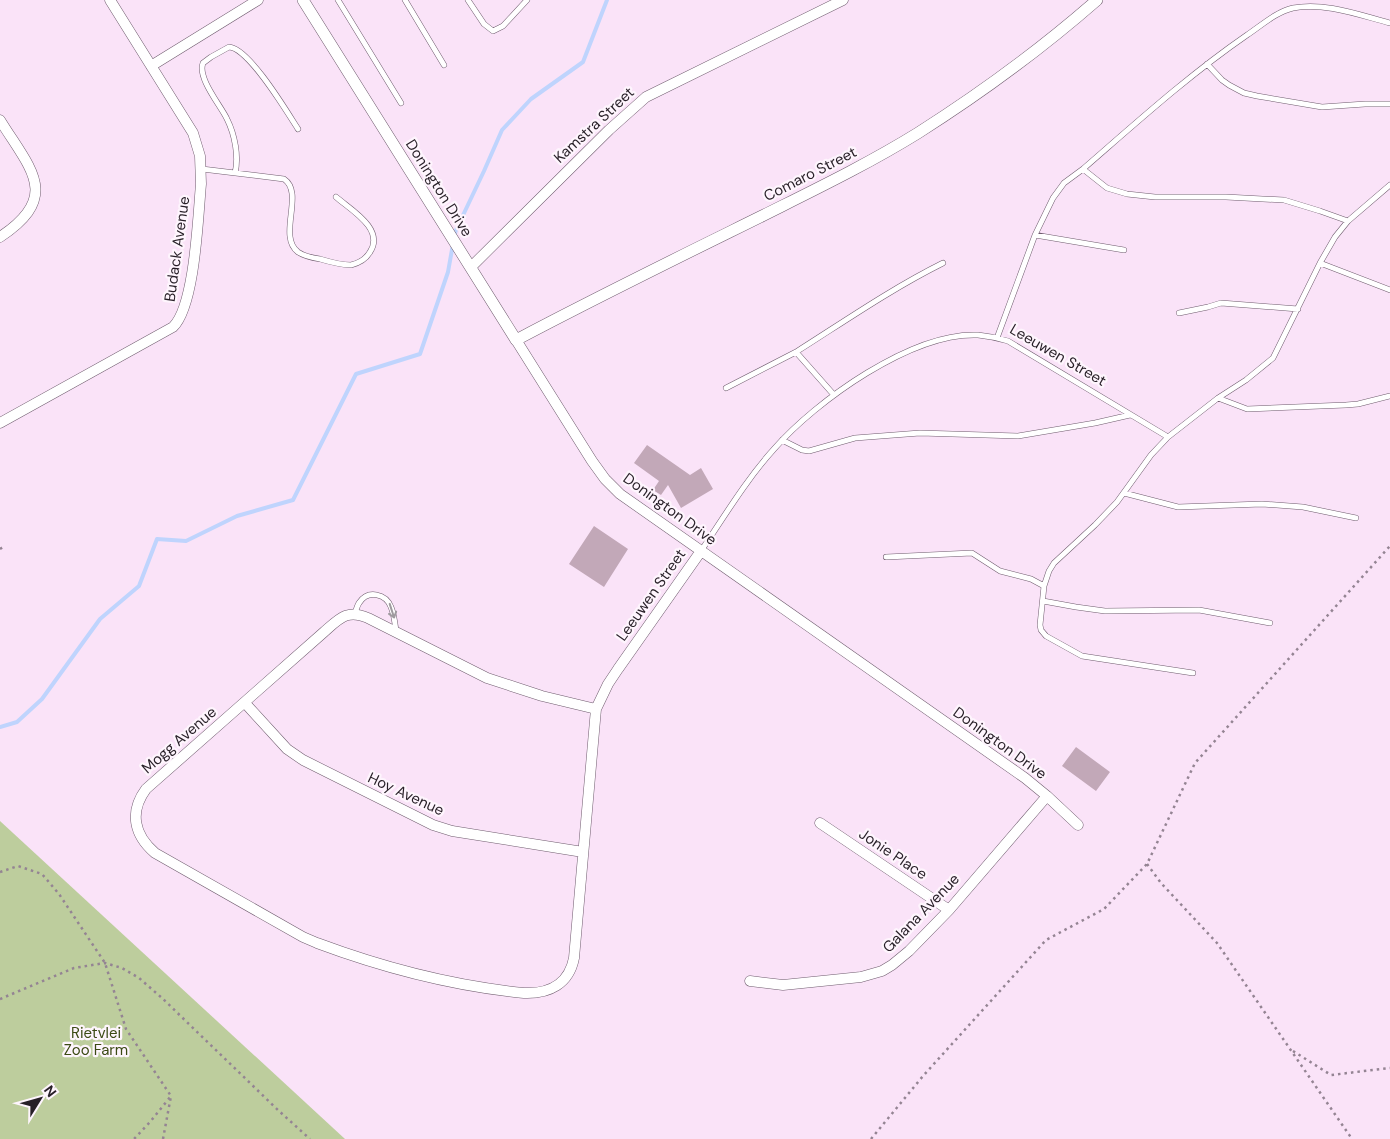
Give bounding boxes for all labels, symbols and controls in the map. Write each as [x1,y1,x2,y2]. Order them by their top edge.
street label: Kamstra Street [549,82,639,168]
street label: Donington Drive [401,136,477,240]
street label: Comaro Street [760,142,860,206]
street label: Budack Avenue [160,195,194,303]
street label: Leeuwen Street [1006,319,1110,391]
street label: Donington Drive [619,468,721,550]
street label: Leeuwen Street [612,545,690,645]
one-way arrow [387,603,397,619]
street label: Mogg Avenue [137,702,221,778]
street label: Donington Drive [949,702,1051,784]
street label: Hoy Avenue [365,768,447,820]
street label: Jonie Place [855,824,931,884]
street label: Galana Avenue [878,869,964,957]
park label: Rietvlei Zoo Farm [64,1023,128,1060]
north arrow [15,1074,65,1124]
text: N [40,1082,61,1101]

